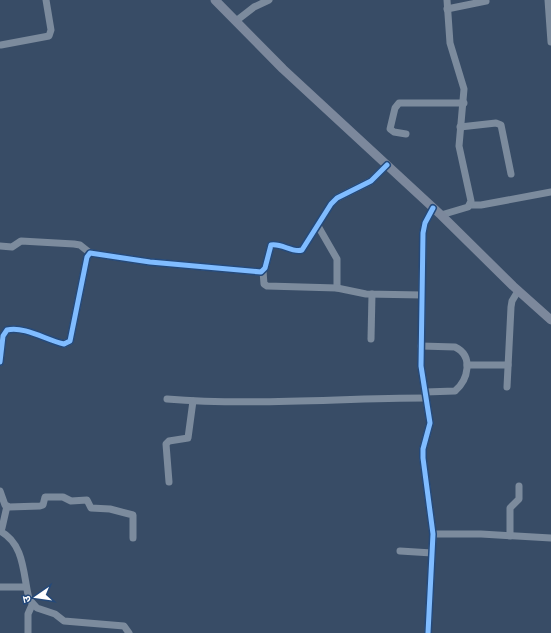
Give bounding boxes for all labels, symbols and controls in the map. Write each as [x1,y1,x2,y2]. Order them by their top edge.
north arrow [16,577,56,617]
text: उ [18,594,34,604]

